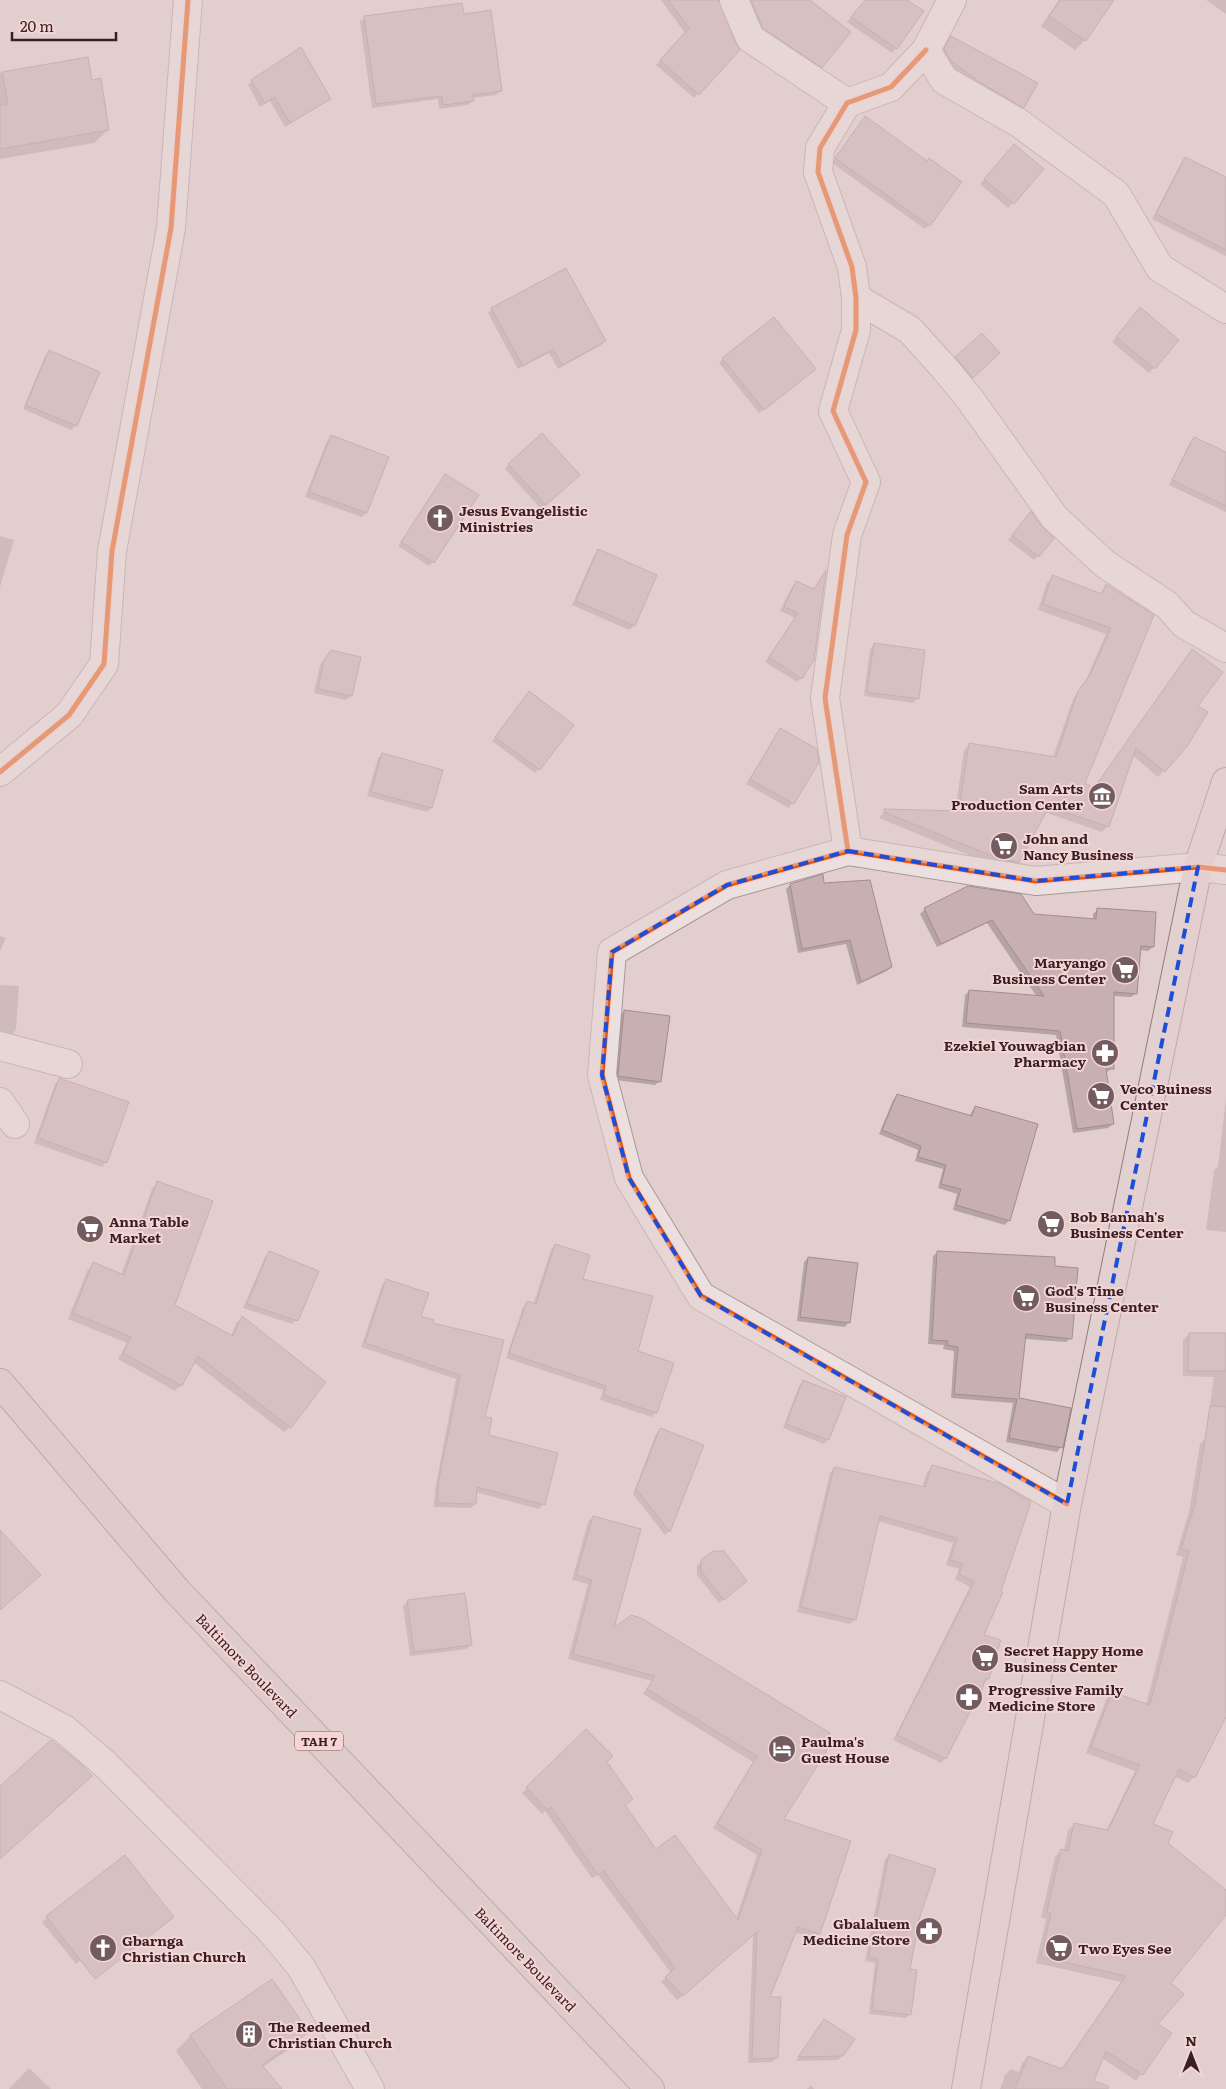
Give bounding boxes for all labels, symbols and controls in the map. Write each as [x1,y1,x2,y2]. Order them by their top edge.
scale bar [12,10,116,42]
text: 20 m [20,14,54,37]
place label: Jesus Evangelistic Ministries [459,500,588,536]
church icon: Jesus Evangelistic Ministries [425,503,455,533]
place label: Sam Arts Production Center [951,778,1083,814]
museum icon: Sam Arts Production Center [1087,781,1117,811]
place label: John and Nancy Business [1023,828,1133,864]
supermarket icon: John and Nancy Business [989,831,1019,861]
place label: Maryango Business Center [992,952,1106,988]
supermarket icon: Maryango Business Center [1110,955,1140,985]
place label: Ezekiel Youwagbian Pharmacy [944,1035,1086,1071]
pharmacy icon: Ezekiel Youwagbian Pharmacy [1090,1038,1120,1068]
place label: Veco Buiness Center [1120,1078,1212,1114]
supermarket icon: Veco Buiness Center [1086,1081,1116,1111]
place label: Bob Bannah's Business Center [1070,1206,1184,1242]
supermarket icon: Bob Bannah's Business Center [1036,1209,1066,1239]
place label: Anna Table Market [109,1211,189,1247]
supermarket icon: Anna Table Market [75,1214,105,1244]
place label: God's Time Business Center [1045,1280,1159,1316]
supermarket icon: God's Time Business Center [1011,1283,1041,1313]
street label: Baltimore Boulevard [192,1608,302,1722]
place label: Secret Happy Home Business Center [1004,1640,1144,1676]
supermarket icon: Secret Happy Home Business Center [970,1643,1000,1673]
place label: Progressive Family Medicine Store [988,1679,1124,1715]
pharmacy icon: Progressive Family Medicine Store [954,1682,984,1712]
place label: Paulma's Guest House [801,1731,890,1767]
road number: TAH 7 [295,1732,343,1750]
hotel icon: Paulma's Guest House [767,1734,797,1764]
street label: Baltimore Boulevard [471,1902,581,2016]
place label: Gbalaluem Medicine Store [803,1913,910,1949]
pharmacy icon: Gbalaluem Medicine Store [914,1916,944,1946]
place label: Gbarnga Christian Church [122,1930,246,1966]
church icon: Gbarnga Christian Church [88,1933,118,1963]
supermarket icon: Two Eyes See [1044,1933,1074,1963]
place label: Two Eyes See [1078,1938,1172,1958]
place label: The Redeemed Christian Church [268,2016,392,2052]
building icon: The Redeemed Christian Church [234,2019,264,2049]
north arrow [1166,2029,1216,2079]
text: N [1185,2030,1197,2050]

